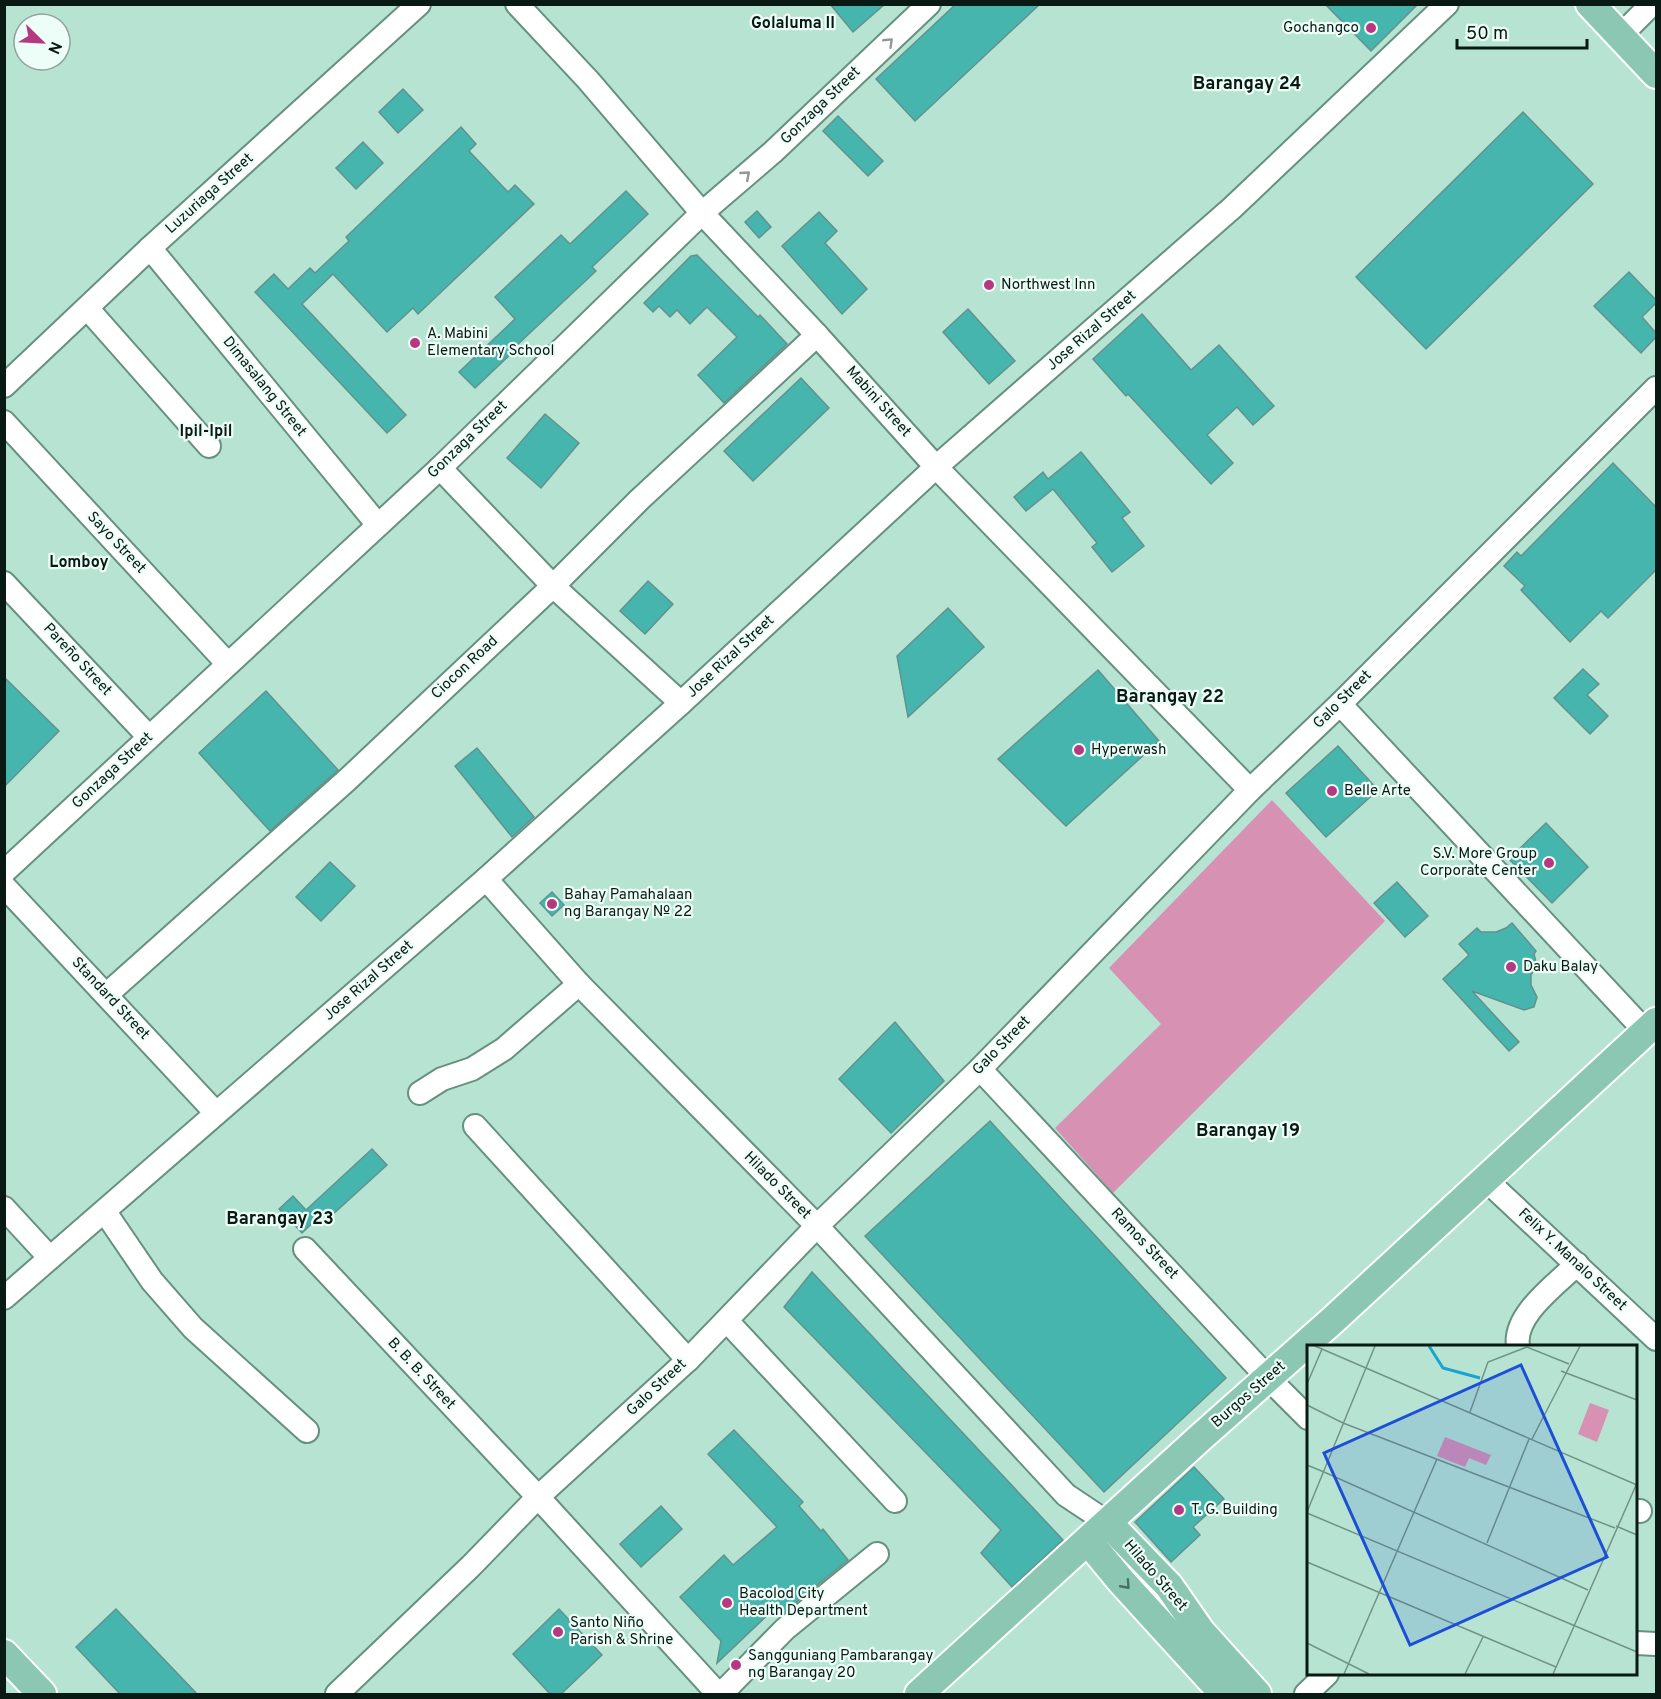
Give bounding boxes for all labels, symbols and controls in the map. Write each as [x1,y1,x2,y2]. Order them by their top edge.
north arrow [12,12,72,72]
scale bar [1457,12,1588,50]
district label: Golaluma II [751,14,835,34]
place label: Gochangco [1283,19,1359,38]
marker: Gochangco [1364,21,1378,35]
text: 50 m [1466,23,1508,46]
text: N [42,38,65,57]
one-way arrow [881,38,892,49]
street label: Gonzaga Street [777,63,865,149]
district label: Barangay 24 [1193,73,1301,96]
street label: Luzuriaga Street [162,150,258,238]
one-way arrow [740,171,750,182]
place label: Northwest Inn [1001,276,1096,295]
marker: Northwest Inn [982,278,996,292]
street label: Jose Rizal Street [1043,287,1141,375]
place label: A. Mabini Elementary School [427,325,554,361]
street label: Dimasalang Street [218,333,310,441]
marker: A. Mabini Elementary School [408,336,422,350]
street label: Mabini Street [841,363,915,441]
street label: Gonzaga Street [424,397,512,483]
district label: Ipil-Ipil [180,422,232,442]
street label: Sayo Street [82,508,150,578]
district label: Lomboy [49,553,109,573]
street label: Jose Rizal Street [683,612,779,702]
street label: Pareño Street [38,620,116,700]
street label: Ciocon Road [428,632,502,704]
street label: Galo Street [1310,667,1376,733]
district label: Barangay 22 [1116,686,1224,709]
street label: Gonzaga Street [68,729,158,813]
place label: Hyperwash [1091,741,1166,760]
marker: Hyperwash [1072,743,1086,757]
place label: Belle Arte [1344,782,1411,801]
marker: Belle Arte [1325,784,1339,798]
place label: S.V. More Group Corporate Center [1420,845,1537,881]
marker: S.V. More Group Corporate Center [1542,856,1556,870]
place label: Bahay Pamahalaan ng Barangay № 22 [564,886,692,922]
marker: Bahay Pamahalaan ng Barangay № 22 [545,897,559,911]
street label: Jose Rizal Street [320,937,418,1025]
street label: Standard Street [67,954,153,1044]
place label: Daku Balay [1523,958,1598,977]
marker: Daku Balay [1504,960,1518,974]
street label: Galo Street [969,1012,1035,1080]
district label: Barangay 19 [1196,1120,1300,1143]
street label: Hilado Street [739,1148,815,1224]
street label: Ramos Street [1106,1204,1182,1284]
street label: Felix Y. Manalo Street [1514,1205,1630,1315]
district label: Barangay 23 [226,1208,334,1231]
street label: B. B. B. Street [383,1334,459,1414]
inset map [1307,1345,1637,1675]
street label: Galo Street [623,1355,691,1421]
street label: Burgos Street [1208,1358,1290,1432]
place label: T. G. Building [1191,1501,1278,1520]
marker: T. G. Building [1172,1503,1186,1517]
street label: Hilado Street [1119,1537,1191,1615]
one-way arrow [1119,1579,1130,1589]
place label: Bacolod City Health Department [739,1585,868,1621]
marker: Bacolod City Health Department [720,1596,734,1610]
place label: Santo Niño Parish & Shrine [570,1614,673,1650]
marker: Santo Niño Parish & Shrine [551,1625,565,1639]
place label: Sangguniang Pambarangay ng Barangay 20 [748,1647,933,1683]
marker: Sangguniang Pambarangay ng Barangay 20 [729,1658,743,1672]

